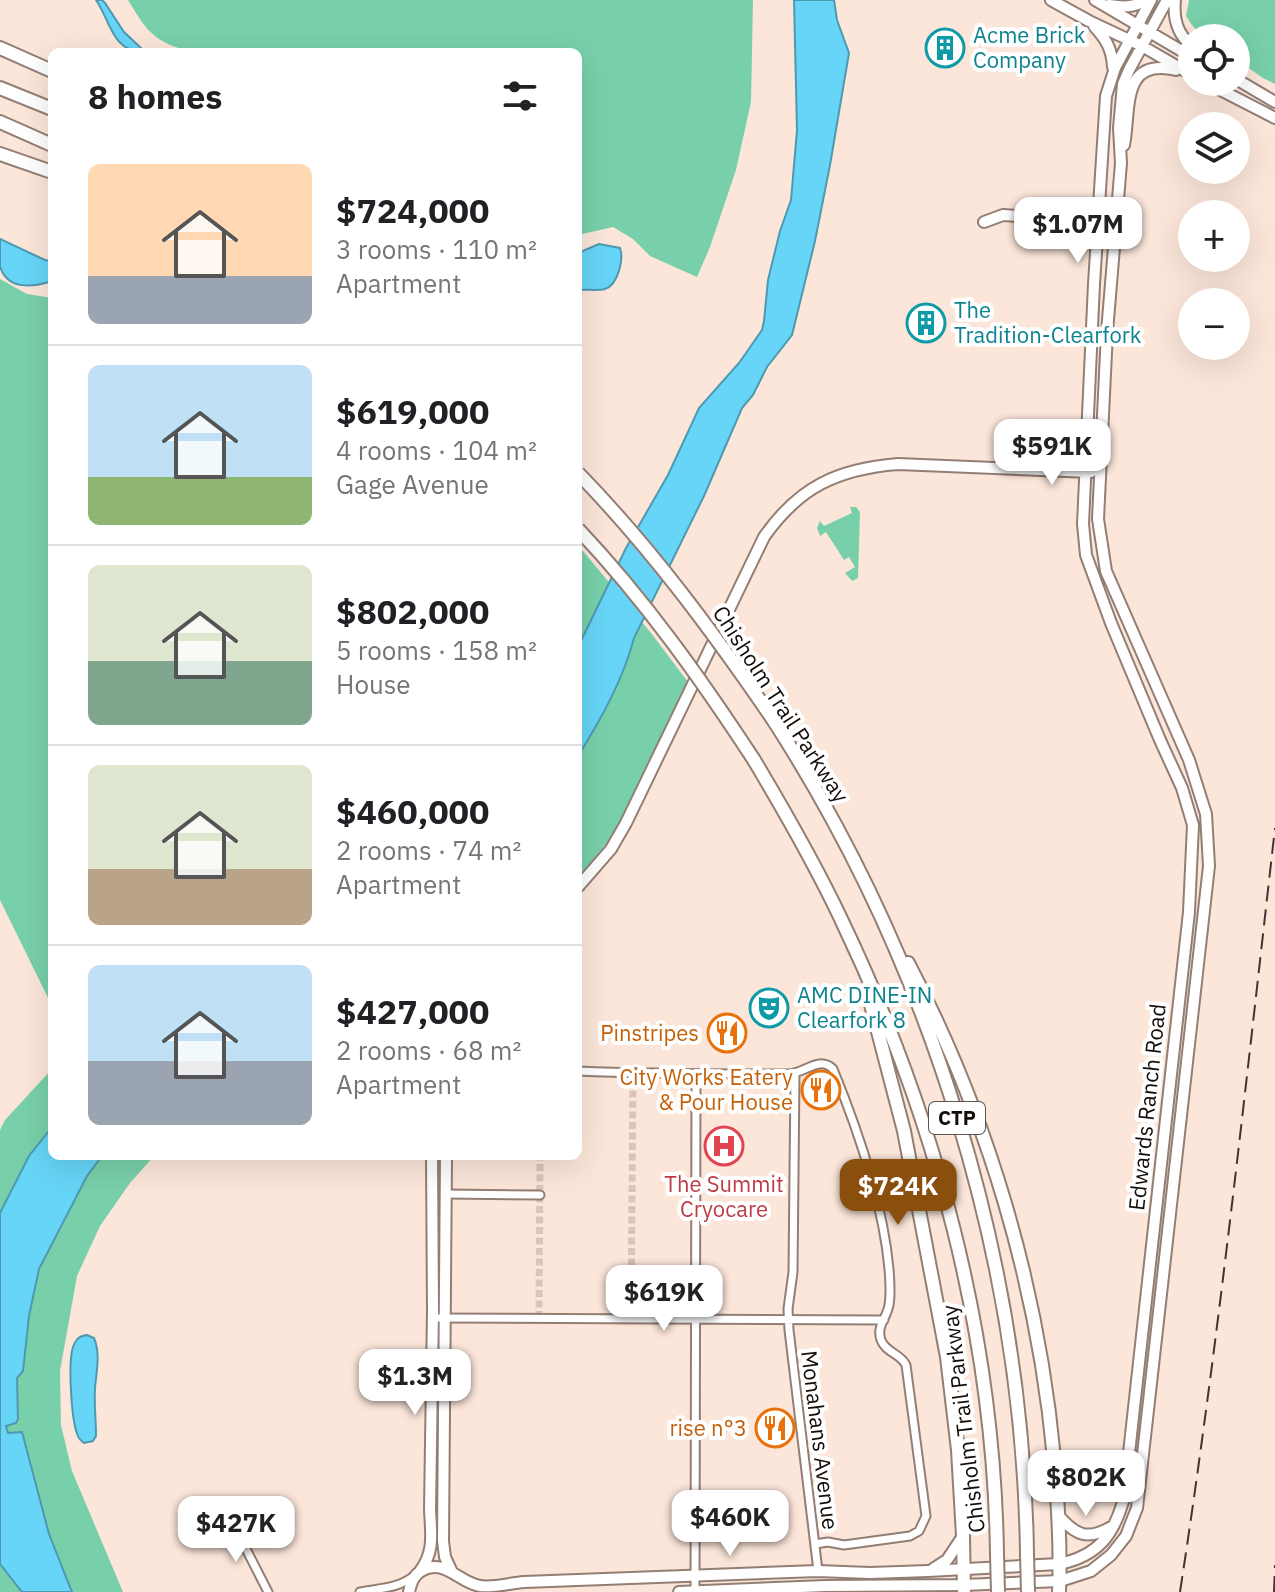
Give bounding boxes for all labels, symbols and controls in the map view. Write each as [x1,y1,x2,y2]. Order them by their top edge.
place label: Acme Brick Company [973,20,1086,74]
map controls [1178,24,1250,360]
button: locate [1178,24,1250,96]
building icon: Acme Brick Company [924,27,966,69]
text: 8 homes [88,74,223,118]
icon: filters [498,74,542,118]
button: layers [1178,112,1250,184]
text: $724,000 [336,188,489,232]
icon: home [152,196,248,292]
pin: $1.07M [1013,197,1143,265]
button: + [1178,200,1250,272]
text: $1.07M [1032,206,1124,240]
text: 3 rooms · 110 m² [336,232,537,266]
text: Apartment [336,266,461,300]
button: − [1178,288,1250,360]
place label: The Tradition-Clearfork [954,295,1142,349]
building icon: The Tradition-Clearfork [905,302,947,344]
text: $619,000 [336,389,489,433]
icon: home [152,397,248,493]
pin: $591K [996,419,1108,487]
text: $591K [1012,428,1092,462]
text: 4 rooms · 104 m² [336,433,537,467]
text: Gage Avenue [336,467,489,501]
text: $802,000 [336,589,489,633]
icon: home [152,597,248,693]
street label: Chisholm Trail Parkway [707,600,856,808]
text: 5 rooms · 158 m² [336,633,537,667]
text: House [336,667,411,701]
text: $460,000 [336,789,489,833]
icon: home [152,797,248,893]
text: 2 rooms · 74 m² [336,833,521,867]
text: Apartment [336,867,461,901]
place label: AMC DINE-IN Clearfork 8 [797,980,932,1034]
theatre icon: AMC DINE-IN Clearfork 8 [748,987,790,1029]
text: $427,000 [336,989,489,1033]
icon: home [152,997,248,1093]
street label: Edwards Ranch Road [1121,1002,1172,1212]
restaurant icon: Pinstripes [706,1012,748,1054]
place label: Pinstripes [600,1018,699,1047]
text: 2 rooms · 68 m² [336,1033,521,1067]
place label: City Works Eatery & Pour House [619,1062,793,1116]
text: Apartment [336,1067,461,1101]
restaurant icon: City Works Eatery & Pour House [800,1069,842,1111]
road number: CTP [929,1102,985,1134]
hospital icon: The Summit Cryocare [703,1125,745,1167]
pin: $724K [842,1159,954,1227]
text: $724K [858,1168,938,1202]
place label: The Summit Cryocare [664,1169,784,1223]
pin: $619K [608,1265,720,1333]
text: $619K [624,1274,704,1308]
street label: Chisholm Trail Parkway [934,1303,991,1535]
pin: $1.3M [359,1349,471,1417]
street label: Monahans Avenue [795,1349,846,1531]
text: $1.3M [377,1358,453,1392]
restaurant icon: rise n°3 [754,1407,796,1449]
place label: rise n°3 [669,1413,747,1442]
pin: $802K [1030,1450,1142,1518]
text: $802K [1046,1459,1126,1493]
pin: $460K [674,1490,786,1558]
pin: $427K [180,1496,292,1564]
text: $460K [690,1499,770,1533]
text: $427K [196,1505,276,1539]

